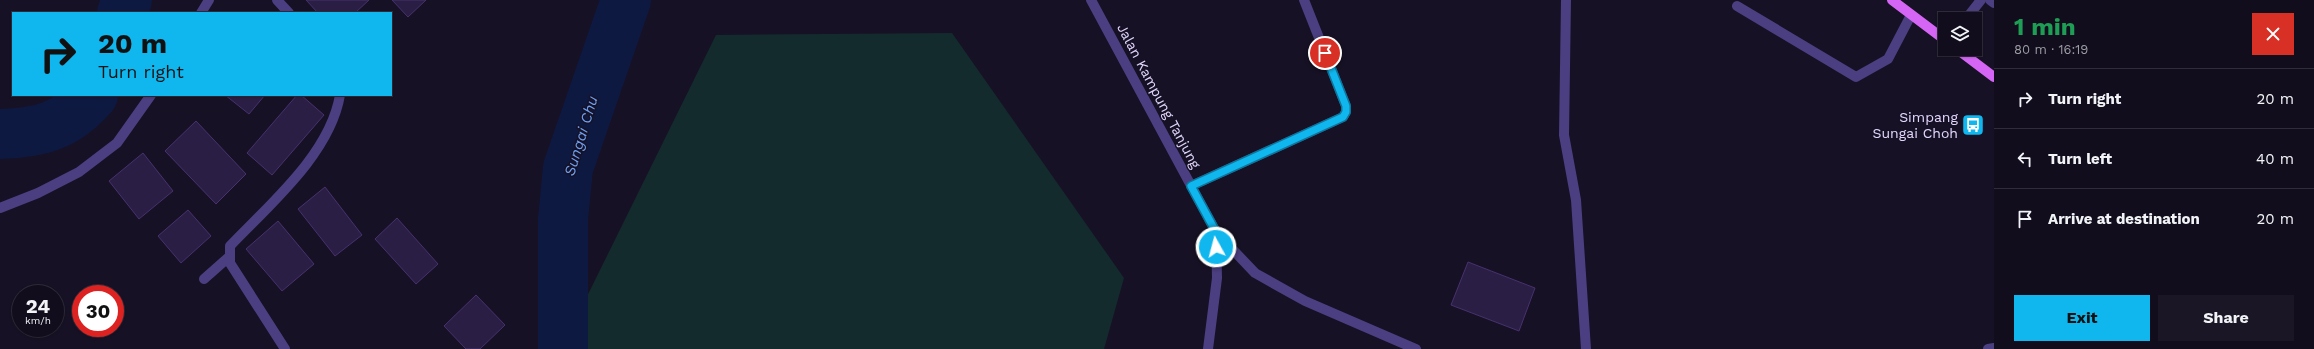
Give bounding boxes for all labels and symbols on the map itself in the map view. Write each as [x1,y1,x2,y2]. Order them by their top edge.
street label: Jalan Kampung Tanjung [1114,21,1204,172]
pin [1308,36,1342,70]
water label: Sungai Chu [560,94,602,178]
place label: Simpang Sungai Choh [1873,109,1959,141]
bus stop icon: Simpang Sungai Choh [1960,112,1986,138]
position arrow [1195,226,1237,268]
speed limit sign: 30 [72,285,124,337]

